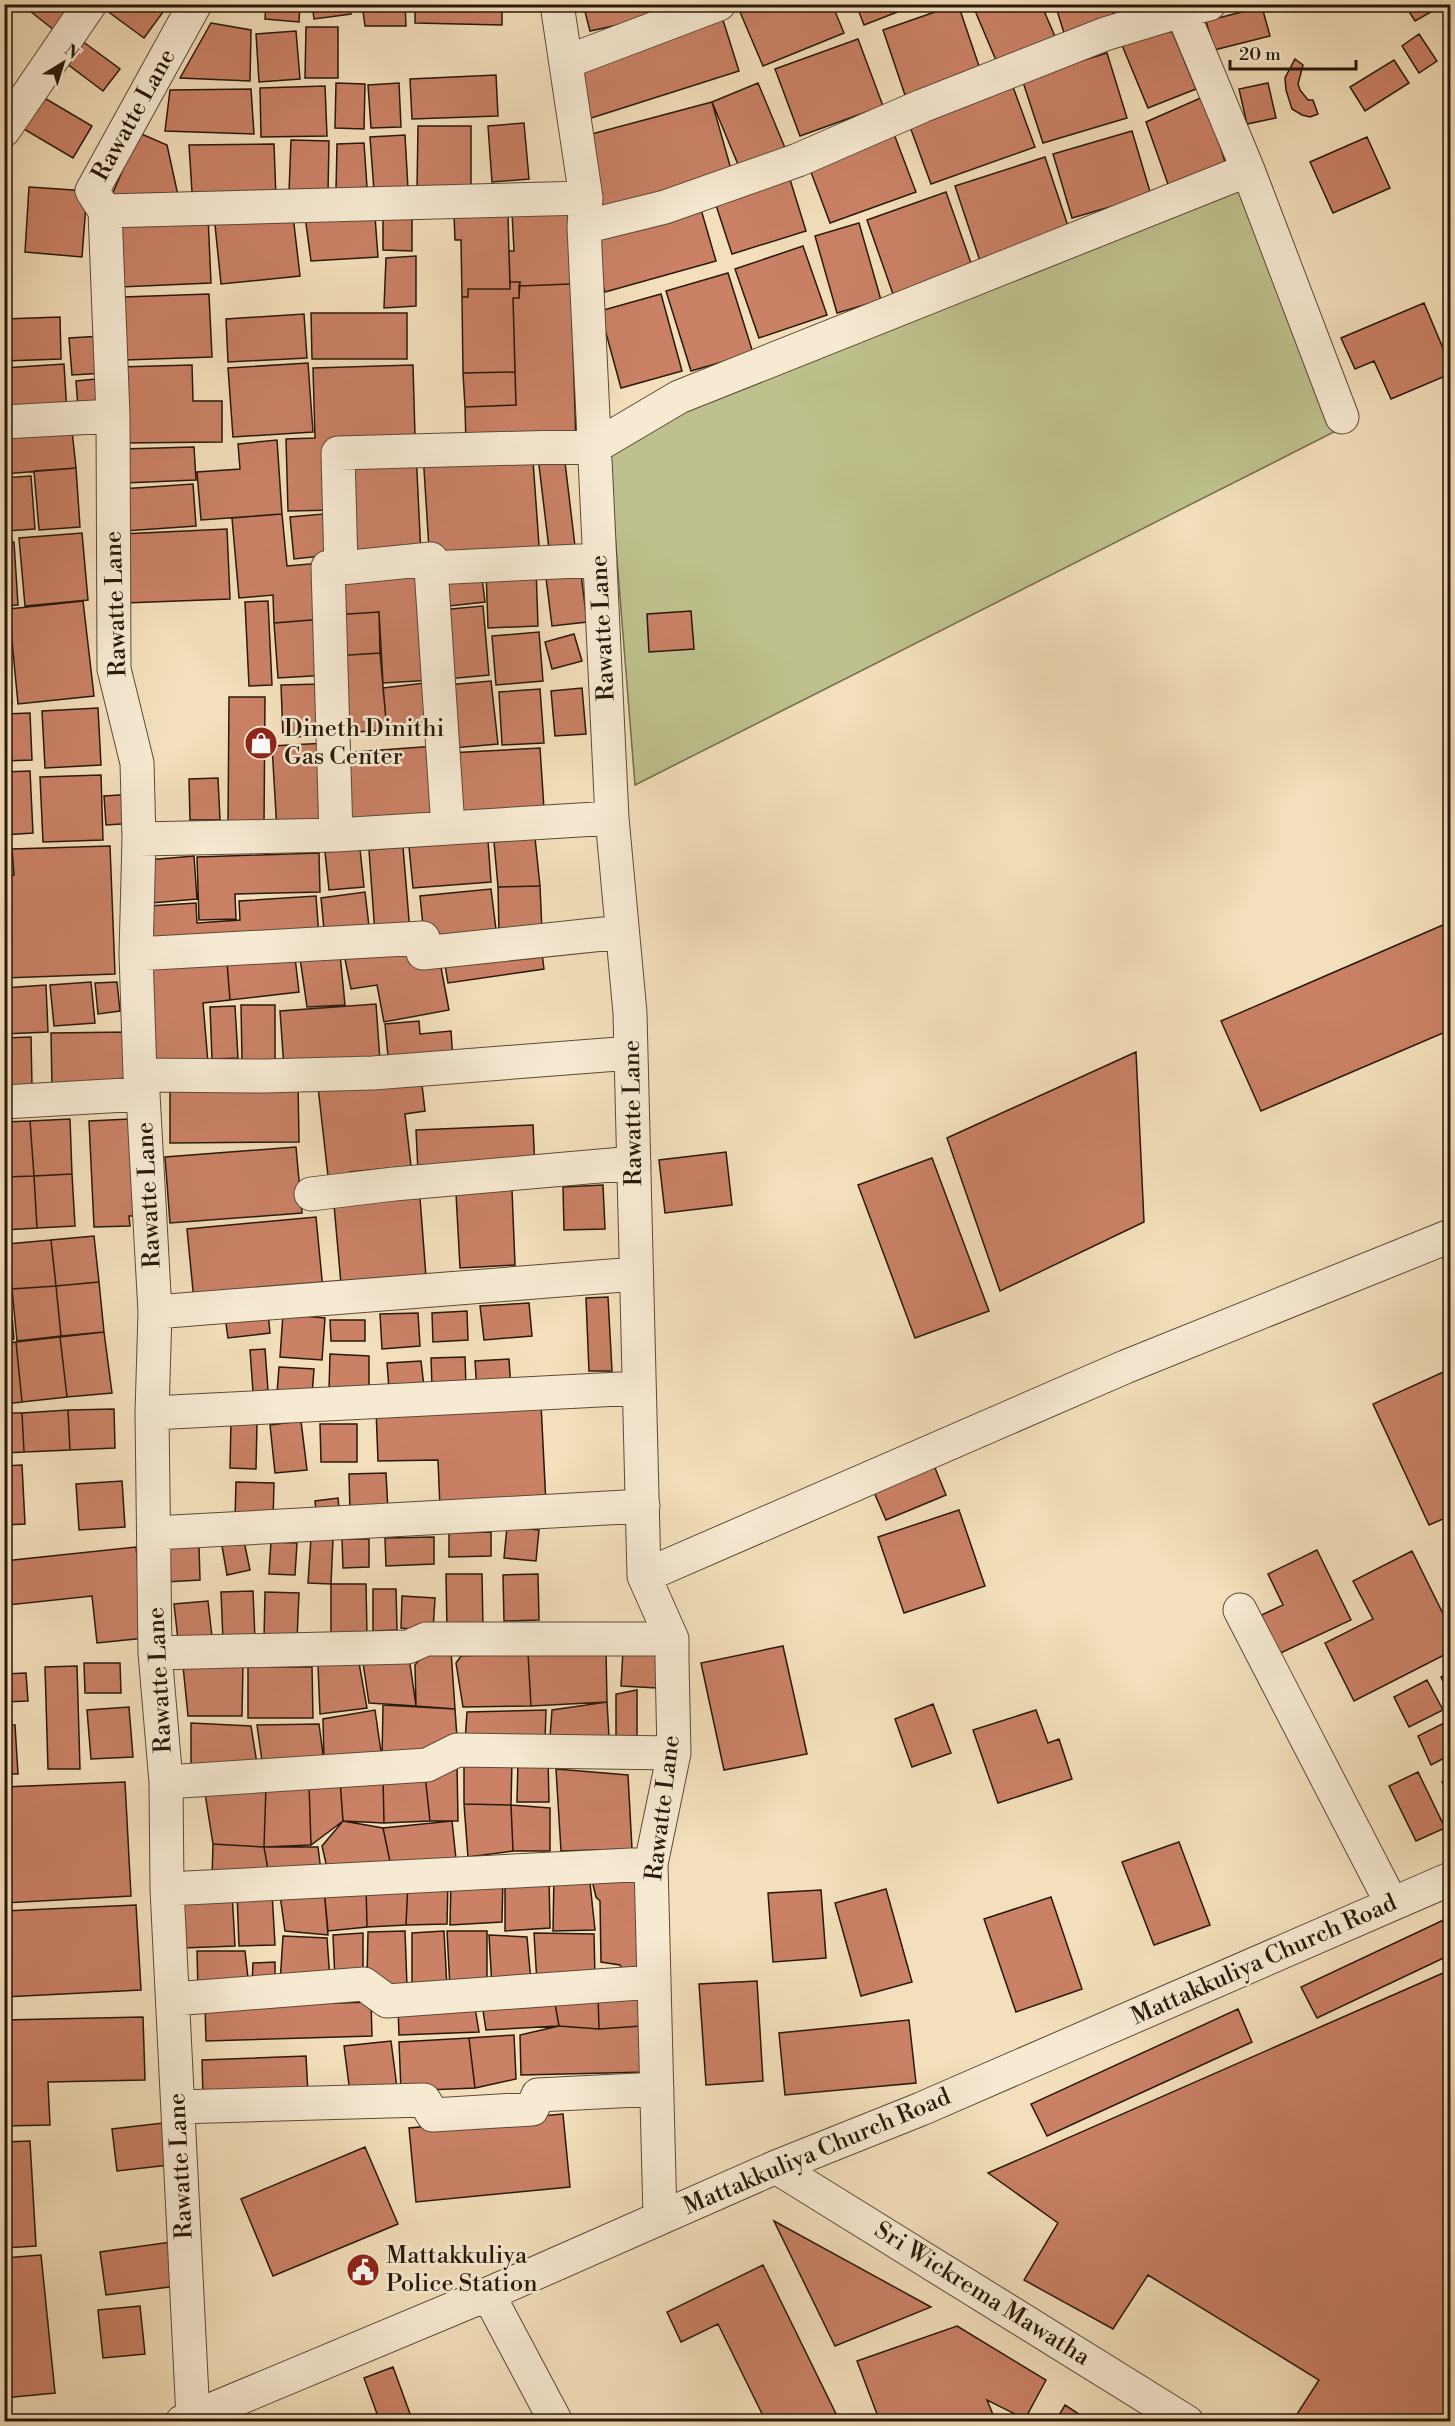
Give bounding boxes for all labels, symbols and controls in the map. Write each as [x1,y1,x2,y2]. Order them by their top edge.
north arrow [33,33,93,93]
scale bar [1230,33,1356,71]
text: N [60,40,83,64]
text: 20 m [1239,43,1281,66]
street label: Rawatte Lane [85,44,183,186]
street label: Rawatte Lane [98,530,134,678]
street label: Rawatte Lane [584,554,622,702]
place label: Dineth Dinithi Gas Center [284,714,445,772]
shop icon: Dineth Dinithi Gas Center [243,725,279,761]
street label: Rawatte Lane [617,1040,649,1186]
street label: Rawatte Lane [130,1121,168,1269]
street label: Rawatte Lane [141,1606,179,1754]
street label: Rawatte Lane [639,1734,687,1882]
street label: Mattakkuliya Church Road [1127,1888,1402,2032]
street label: Mattakkuliya Church Road [679,2082,955,2222]
street label: Rawatte Lane [162,2092,200,2240]
street label: Sri Wickrema Mawatha [869,2215,1096,2373]
place label: Mattakkuliya Police Station [386,2241,538,2299]
public building icon: Mattakkuliya Police Station [345,2252,381,2288]

